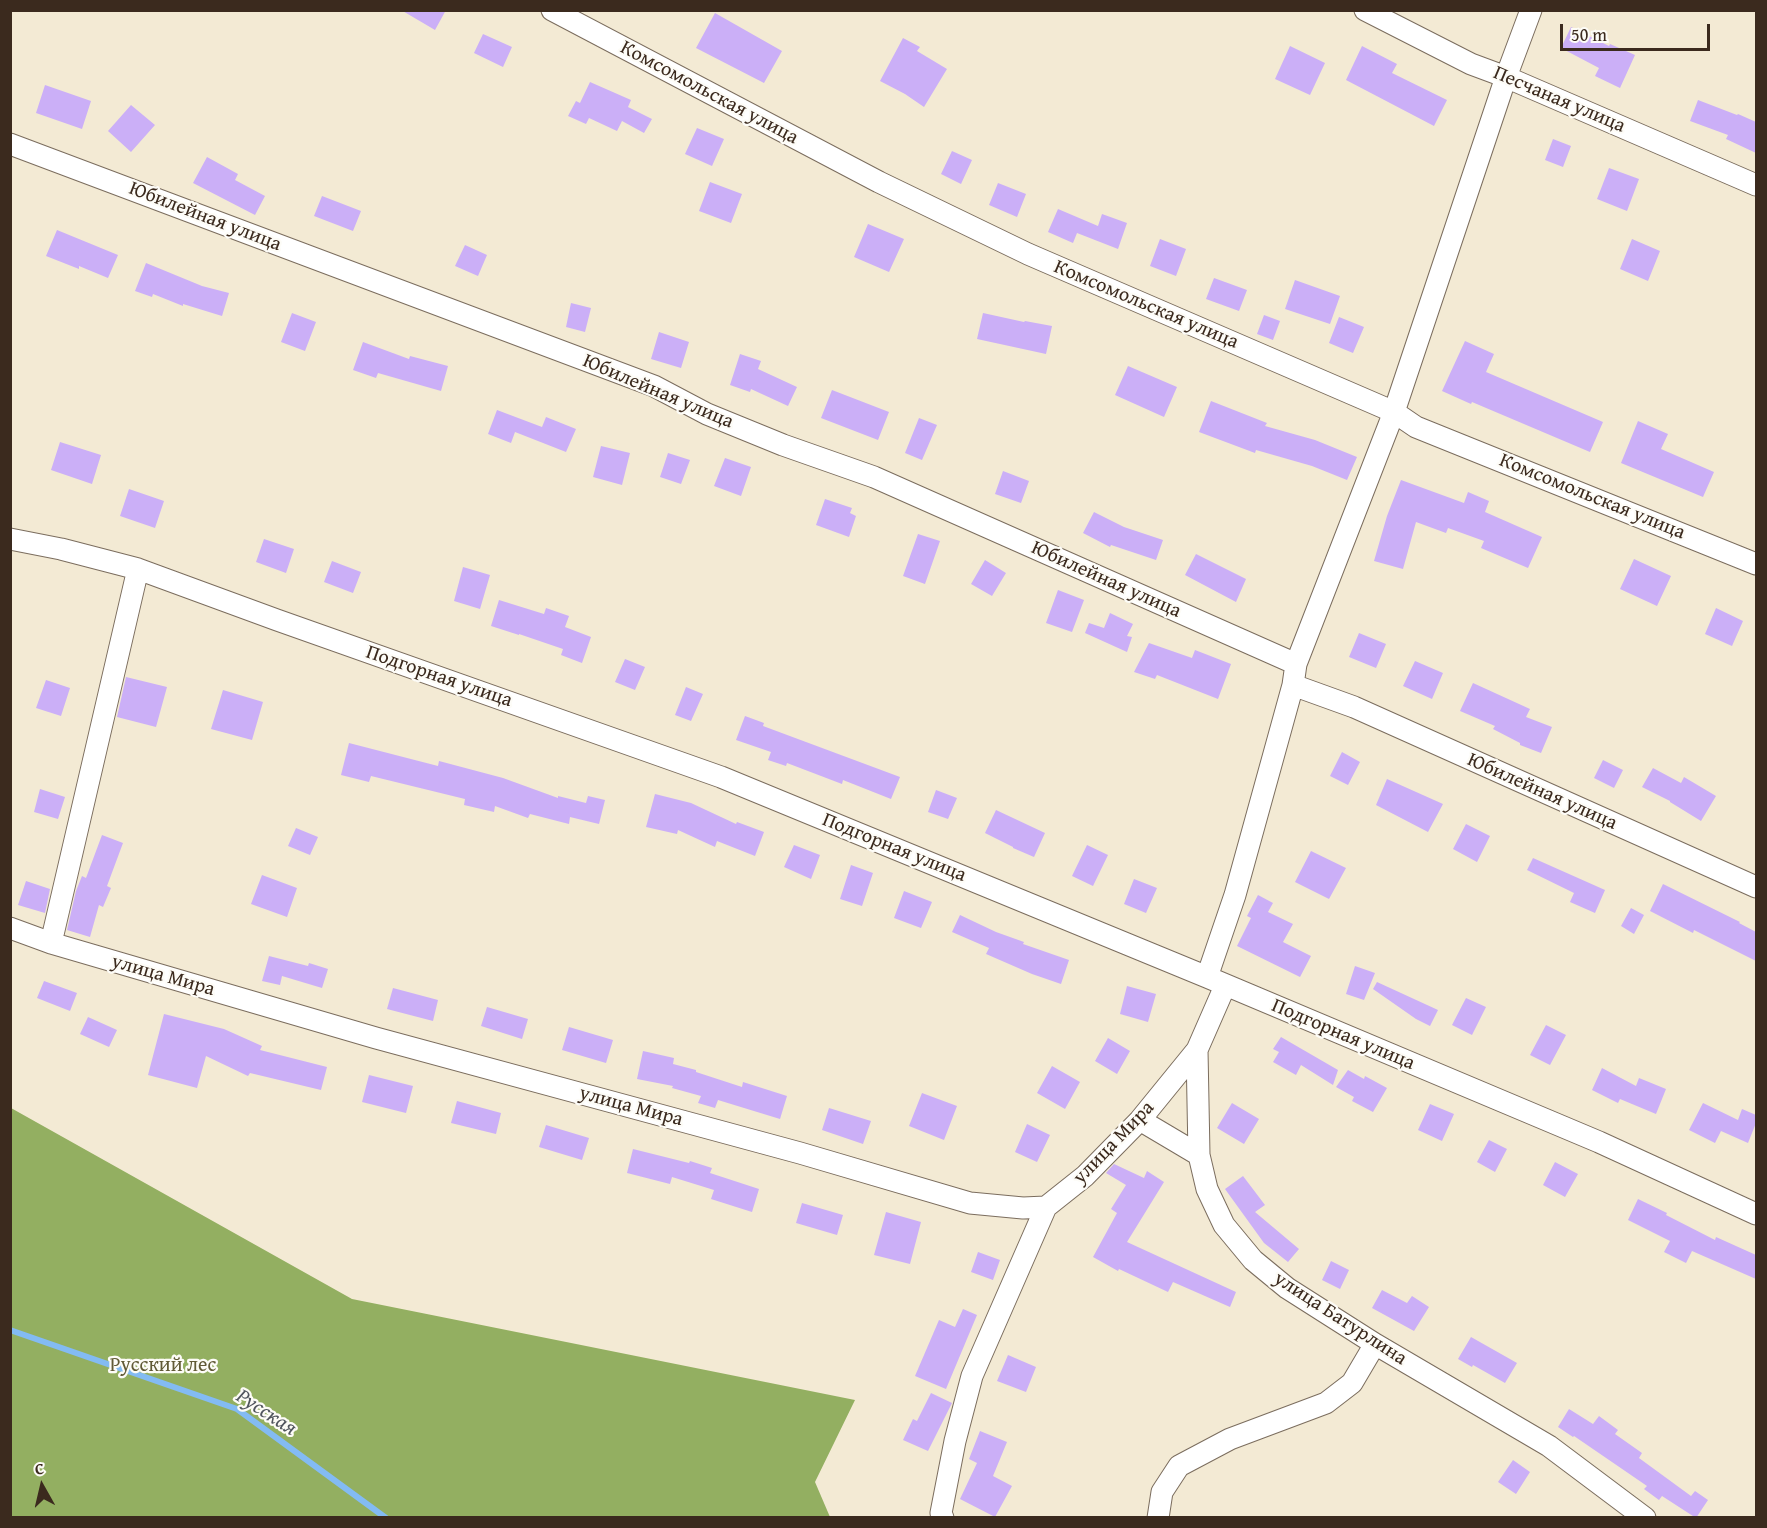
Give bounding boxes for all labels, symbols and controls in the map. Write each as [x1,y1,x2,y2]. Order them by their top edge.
scale bar [1563,12,1713,50]
text: 50 m [1571,21,1607,48]
street label: Комсомольская улица [616,36,802,150]
street label: Песчаная улица [1489,61,1629,139]
street label: Юбилейная улица [125,177,285,257]
street label: Комсомольская улица [1050,255,1242,355]
street label: Юбилейная улица [579,349,737,435]
street label: Комсомольская улица [1496,449,1688,545]
street label: Юбилейная улица [1028,536,1184,624]
street label: Подгорная улица [363,641,515,713]
street label: Юбилейная улица [1464,748,1620,836]
street label: Подгорная улица [819,808,969,888]
street label: улица Мира [109,950,217,1002]
street label: Подгорная улица [1268,994,1418,1076]
street label: улица Мира [577,1082,685,1132]
street label: улица Мира [1068,1096,1160,1190]
street label: улица Батурлина [1269,1267,1411,1371]
park label: Русский лес [110,1354,216,1378]
water label: Русская [231,1384,301,1442]
north arrow [12,1456,72,1516]
text: С [33,1456,46,1481]

